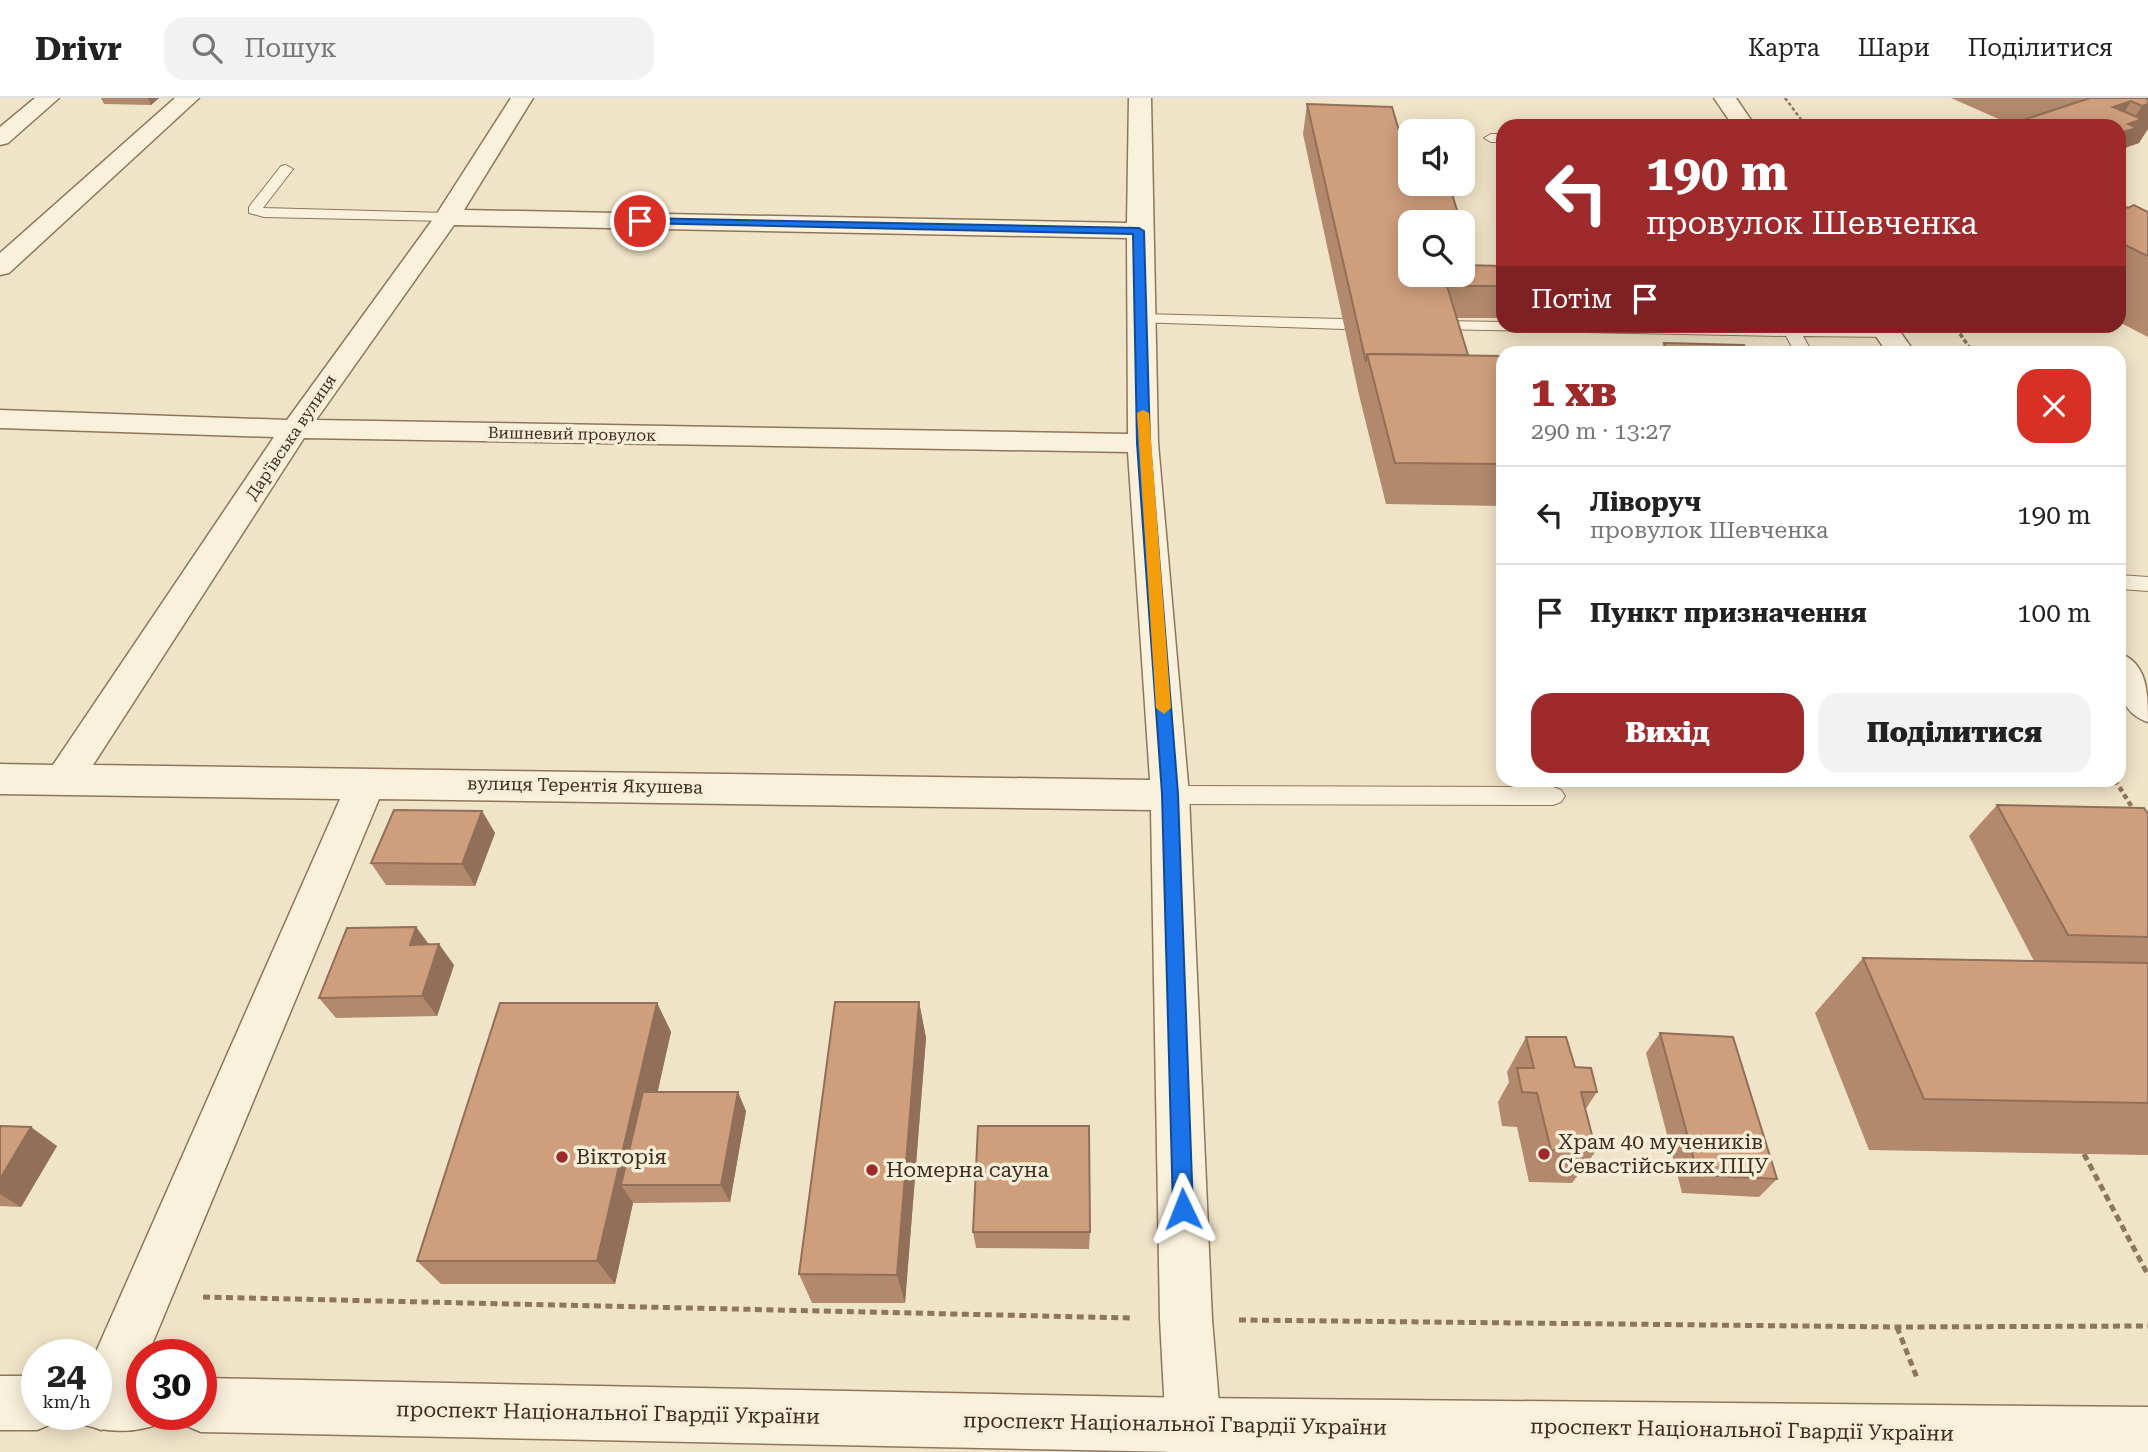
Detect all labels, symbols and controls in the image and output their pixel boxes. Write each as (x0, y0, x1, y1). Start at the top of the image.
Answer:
search box (164, 17, 654, 80)
text: Drivr (35, 29, 122, 68)
icon: search (188, 29, 226, 67)
text: Пошук (244, 33, 337, 63)
text: Карта (1748, 34, 1820, 62)
text: Шари (1858, 34, 1930, 62)
text: Поділитися (1968, 34, 2113, 62)
map controls (1398, 119, 1475, 287)
button: sound (1398, 119, 1475, 196)
text: 190 m (1646, 145, 1788, 202)
icon: left (1531, 147, 1622, 238)
pin (610, 191, 670, 251)
icon: arrive (621, 202, 659, 240)
text: провулок Шевченка (1646, 204, 1978, 242)
button: search (1398, 210, 1475, 287)
icon: arrive (1626, 280, 1664, 318)
text: Потім (1531, 284, 1612, 314)
text: 1 хв (1531, 367, 1617, 416)
button: close (2017, 369, 2091, 443)
street label: Дар'ївська вулиця (242, 371, 340, 503)
text: 290 m · 13:27 (1531, 418, 1671, 445)
street label: Вишневий провулок (488, 423, 656, 445)
text: Ліворуч (1590, 487, 1701, 517)
icon: left (1531, 496, 1569, 534)
text: 190 m (2017, 500, 2091, 530)
text: провулок Шевченка (1590, 517, 1828, 544)
icon: arrive (1531, 594, 1569, 632)
text: Пункт призначення (1590, 598, 1867, 628)
text: 100 m (2017, 598, 2091, 628)
button: Вихід (1531, 693, 1804, 773)
button: Поділитися (1818, 693, 2091, 773)
street label: вулиця Терентія Якушева (467, 772, 703, 798)
place label: Храм 40 мучеників Севастійських ПЦУ (1558, 1130, 1769, 1178)
place label: Вікторія (576, 1145, 667, 1169)
marker: Храм 40 мучеників Севастійських ПЦУ (1536, 1146, 1552, 1162)
marker: Вікторія (554, 1149, 570, 1165)
place label: Номерна сауна (886, 1158, 1049, 1182)
marker: Номерна сауна (864, 1162, 880, 1178)
position arrow (1146, 1172, 1220, 1246)
speed limit sign: 30 (126, 1339, 217, 1430)
text: 24 (47, 1355, 86, 1396)
text: km/h (42, 1391, 91, 1412)
street label: проспект Національної Гвардії України (396, 1397, 820, 1429)
street label: проспект Національної Гвардії України (963, 1408, 1387, 1440)
street label: проспект Національної Гвардії України (1530, 1414, 1954, 1446)

